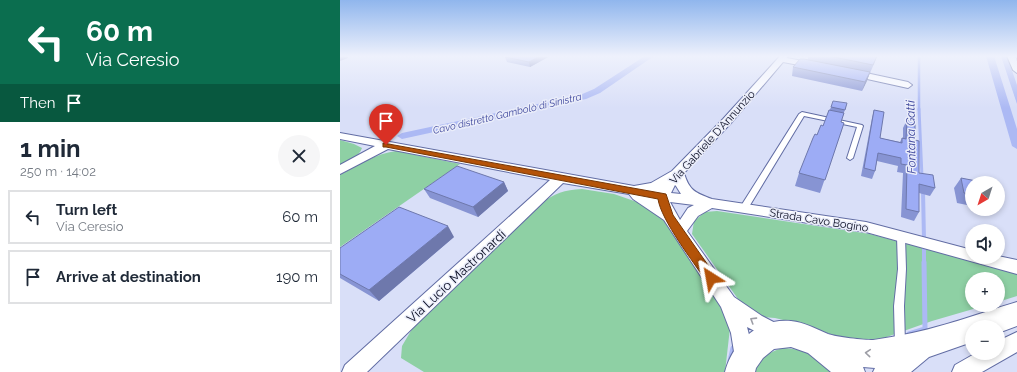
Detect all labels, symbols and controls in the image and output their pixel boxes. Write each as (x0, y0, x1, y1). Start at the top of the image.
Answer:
text: 60 m (86, 15, 153, 48)
icon: left (20, 16, 72, 68)
text: Via Ceresio (86, 49, 179, 70)
street label: Via Gabriele D'Annunzio (667, 88, 758, 187)
water label: Cavo distretto Gambolò di Sinistra (432, 91, 583, 136)
icon: arrive (63, 92, 85, 114)
text: Then (20, 94, 55, 112)
water label: Fontana Gatti (903, 100, 919, 174)
pin (369, 104, 403, 145)
icon: arrive (375, 110, 397, 132)
text: 1 min (20, 134, 81, 163)
button: close (278, 135, 320, 177)
text: 250 m · 14:02 (20, 164, 96, 179)
north arrow (965, 176, 1005, 216)
map controls (965, 176, 1005, 360)
text: Turn left (56, 201, 117, 219)
icon: left (22, 206, 44, 228)
street label: Strada Cavo Bogino (768, 206, 870, 235)
text: 60 m (282, 208, 318, 226)
text: Via Ceresio (56, 219, 123, 234)
button: sound (965, 224, 1005, 264)
street label: Via Lucio Mastronardi (404, 227, 509, 326)
position arrow (690, 257, 732, 299)
icon: arrive (22, 266, 44, 288)
text: Arrive at destination (56, 268, 201, 286)
text: 190 m (276, 268, 318, 286)
button: + (965, 272, 1005, 312)
one-way arrow (750, 318, 757, 325)
button: − (965, 320, 1005, 360)
one-way arrow (865, 349, 871, 358)

